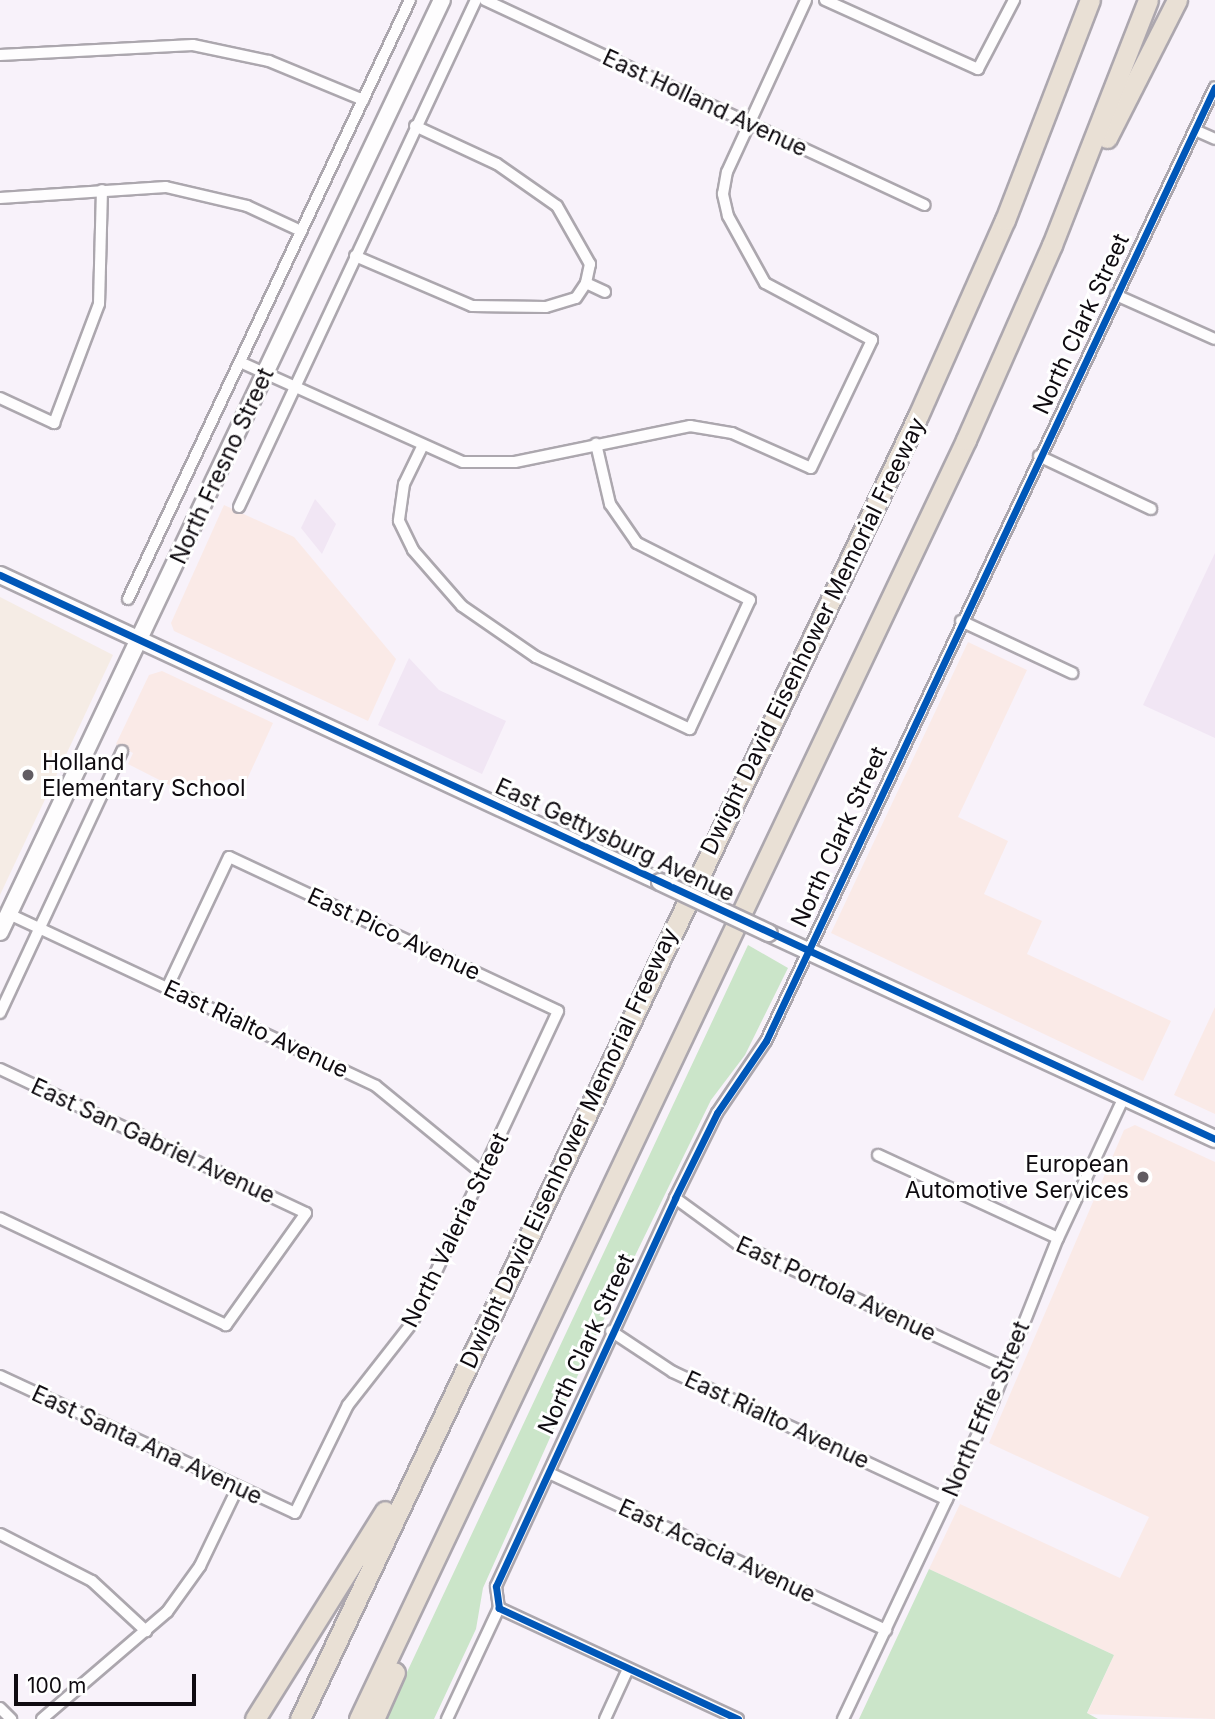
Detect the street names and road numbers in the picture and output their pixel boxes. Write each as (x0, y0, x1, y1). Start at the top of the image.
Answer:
street label: East Holland Avenue (598, 43, 812, 163)
street label: North Clark Street (1027, 229, 1135, 419)
street label: North Fresno Street (164, 364, 280, 568)
street label: Dwight David Eisenhower Memorial Freeway (695, 413, 931, 859)
street label: North Clark Street (785, 742, 893, 932)
street label: East Gettysburg Avenue (491, 772, 739, 908)
street label: East Pico Avenue (303, 882, 485, 986)
street label: Dwight David Eisenhower Memorial Freeway (454, 923, 684, 1373)
street label: East Rialto Avenue (159, 974, 353, 1084)
street label: East San Gabriel Avenue (27, 1072, 279, 1210)
street label: North Valeria Street (396, 1128, 514, 1332)
street label: East Portola Avenue (732, 1231, 940, 1347)
street label: North Clark Street (532, 1249, 640, 1439)
street label: North Effie Street (937, 1317, 1035, 1501)
street label: East Rialto Avenue (680, 1365, 874, 1475)
street label: East Santa Ana Avenue (28, 1379, 266, 1511)
street label: East Acacia Avenue (614, 1493, 820, 1609)

